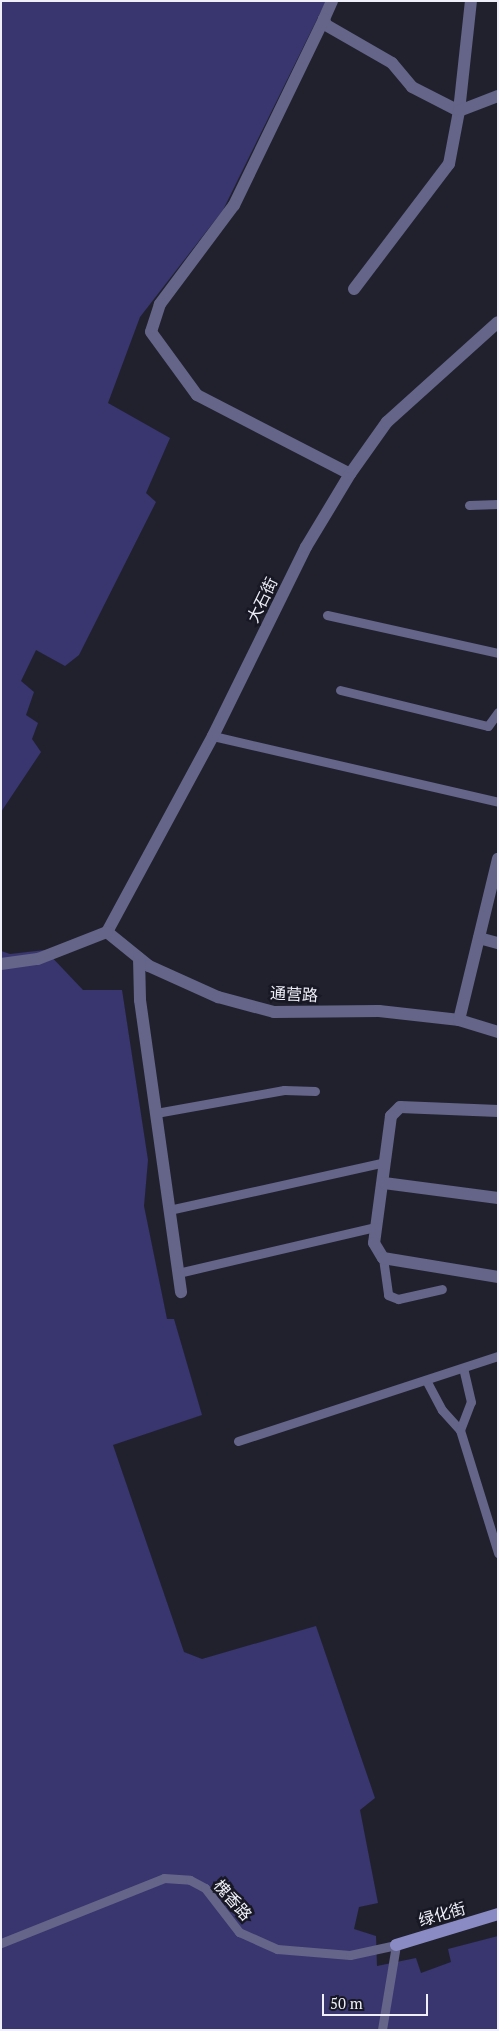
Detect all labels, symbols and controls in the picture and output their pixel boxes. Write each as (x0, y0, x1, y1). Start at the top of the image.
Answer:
street label: 大石街 (243, 574, 281, 626)
street label: 通营路 (270, 983, 318, 1005)
street label: 槐香路 (210, 1876, 256, 1924)
street label: 绿化街 (416, 1898, 468, 1930)
scale bar (324, 1984, 430, 2016)
text: 50 m (330, 1993, 363, 2013)

